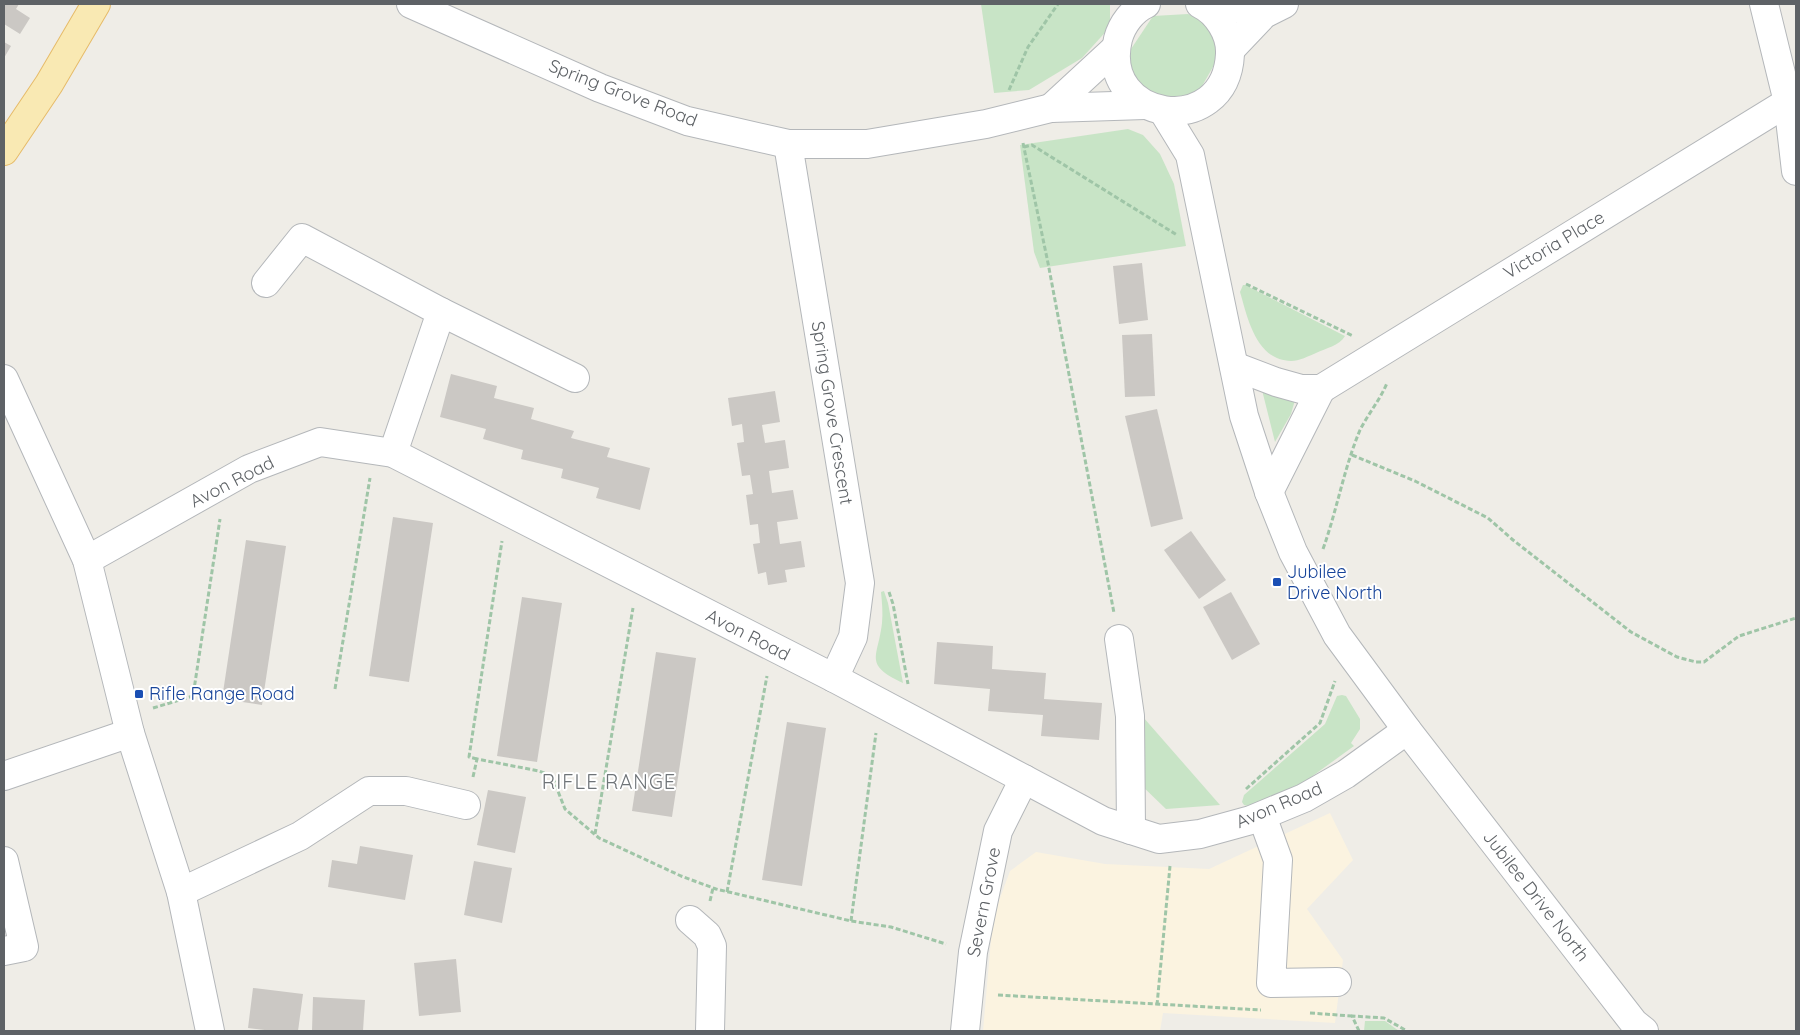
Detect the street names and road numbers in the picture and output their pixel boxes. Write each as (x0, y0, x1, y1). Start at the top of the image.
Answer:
street label: Spring Grove Road (546, 54, 701, 131)
street label: Victoria Place (1499, 205, 1608, 284)
street label: Spring Grove Crescent (807, 319, 858, 506)
street label: Avon Road (186, 451, 278, 513)
street label: Avon Road (702, 604, 794, 666)
street label: Avon Road (1232, 776, 1325, 833)
street label: Jubilee Drive North (1478, 826, 1595, 966)
street label: Severn Grove (962, 845, 1005, 959)

